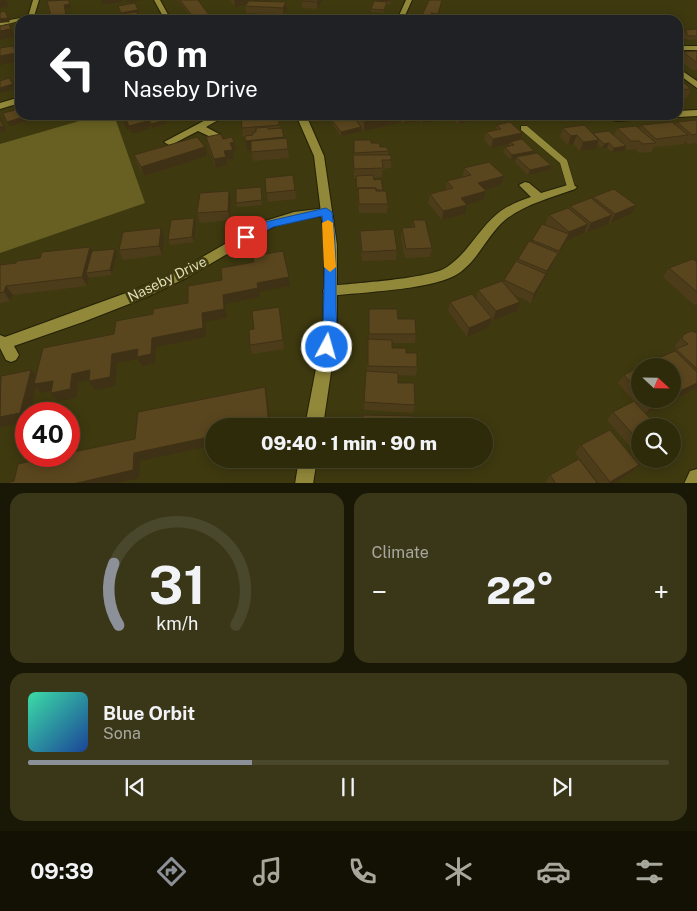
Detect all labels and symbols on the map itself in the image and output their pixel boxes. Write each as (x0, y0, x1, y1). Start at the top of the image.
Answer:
pin (225, 216, 267, 258)
street label: Naseby Drive (125, 253, 209, 305)
position arrow (300, 320, 352, 372)
north arrow (631, 358, 681, 408)
speed limit sign: 40 (15, 402, 80, 467)

